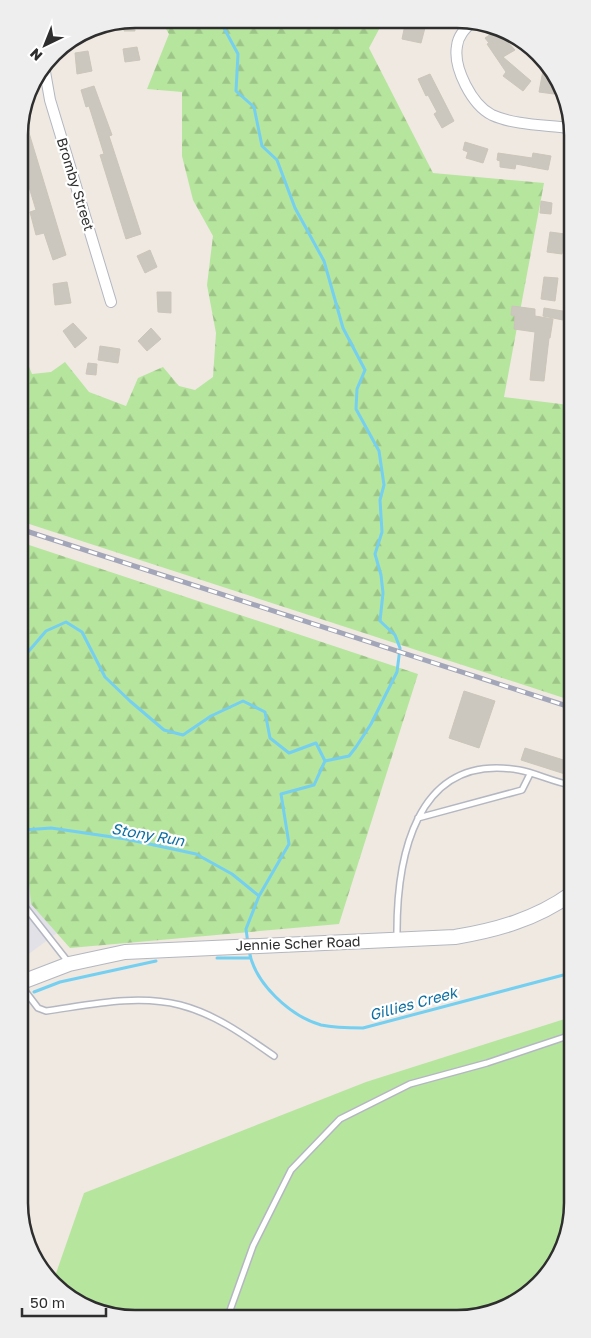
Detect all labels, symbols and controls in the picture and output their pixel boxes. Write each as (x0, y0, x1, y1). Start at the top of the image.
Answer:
north arrow (20, 20, 70, 70)
text: N (26, 45, 45, 65)
street label: Bromby Street (54, 135, 98, 233)
water label: Stony Run (110, 819, 187, 850)
street label: Jennie Scher Road (235, 932, 361, 954)
water label: Gillies Creek (367, 982, 460, 1023)
scale bar (22, 1286, 106, 1318)
text: 50 m (30, 1293, 65, 1311)

